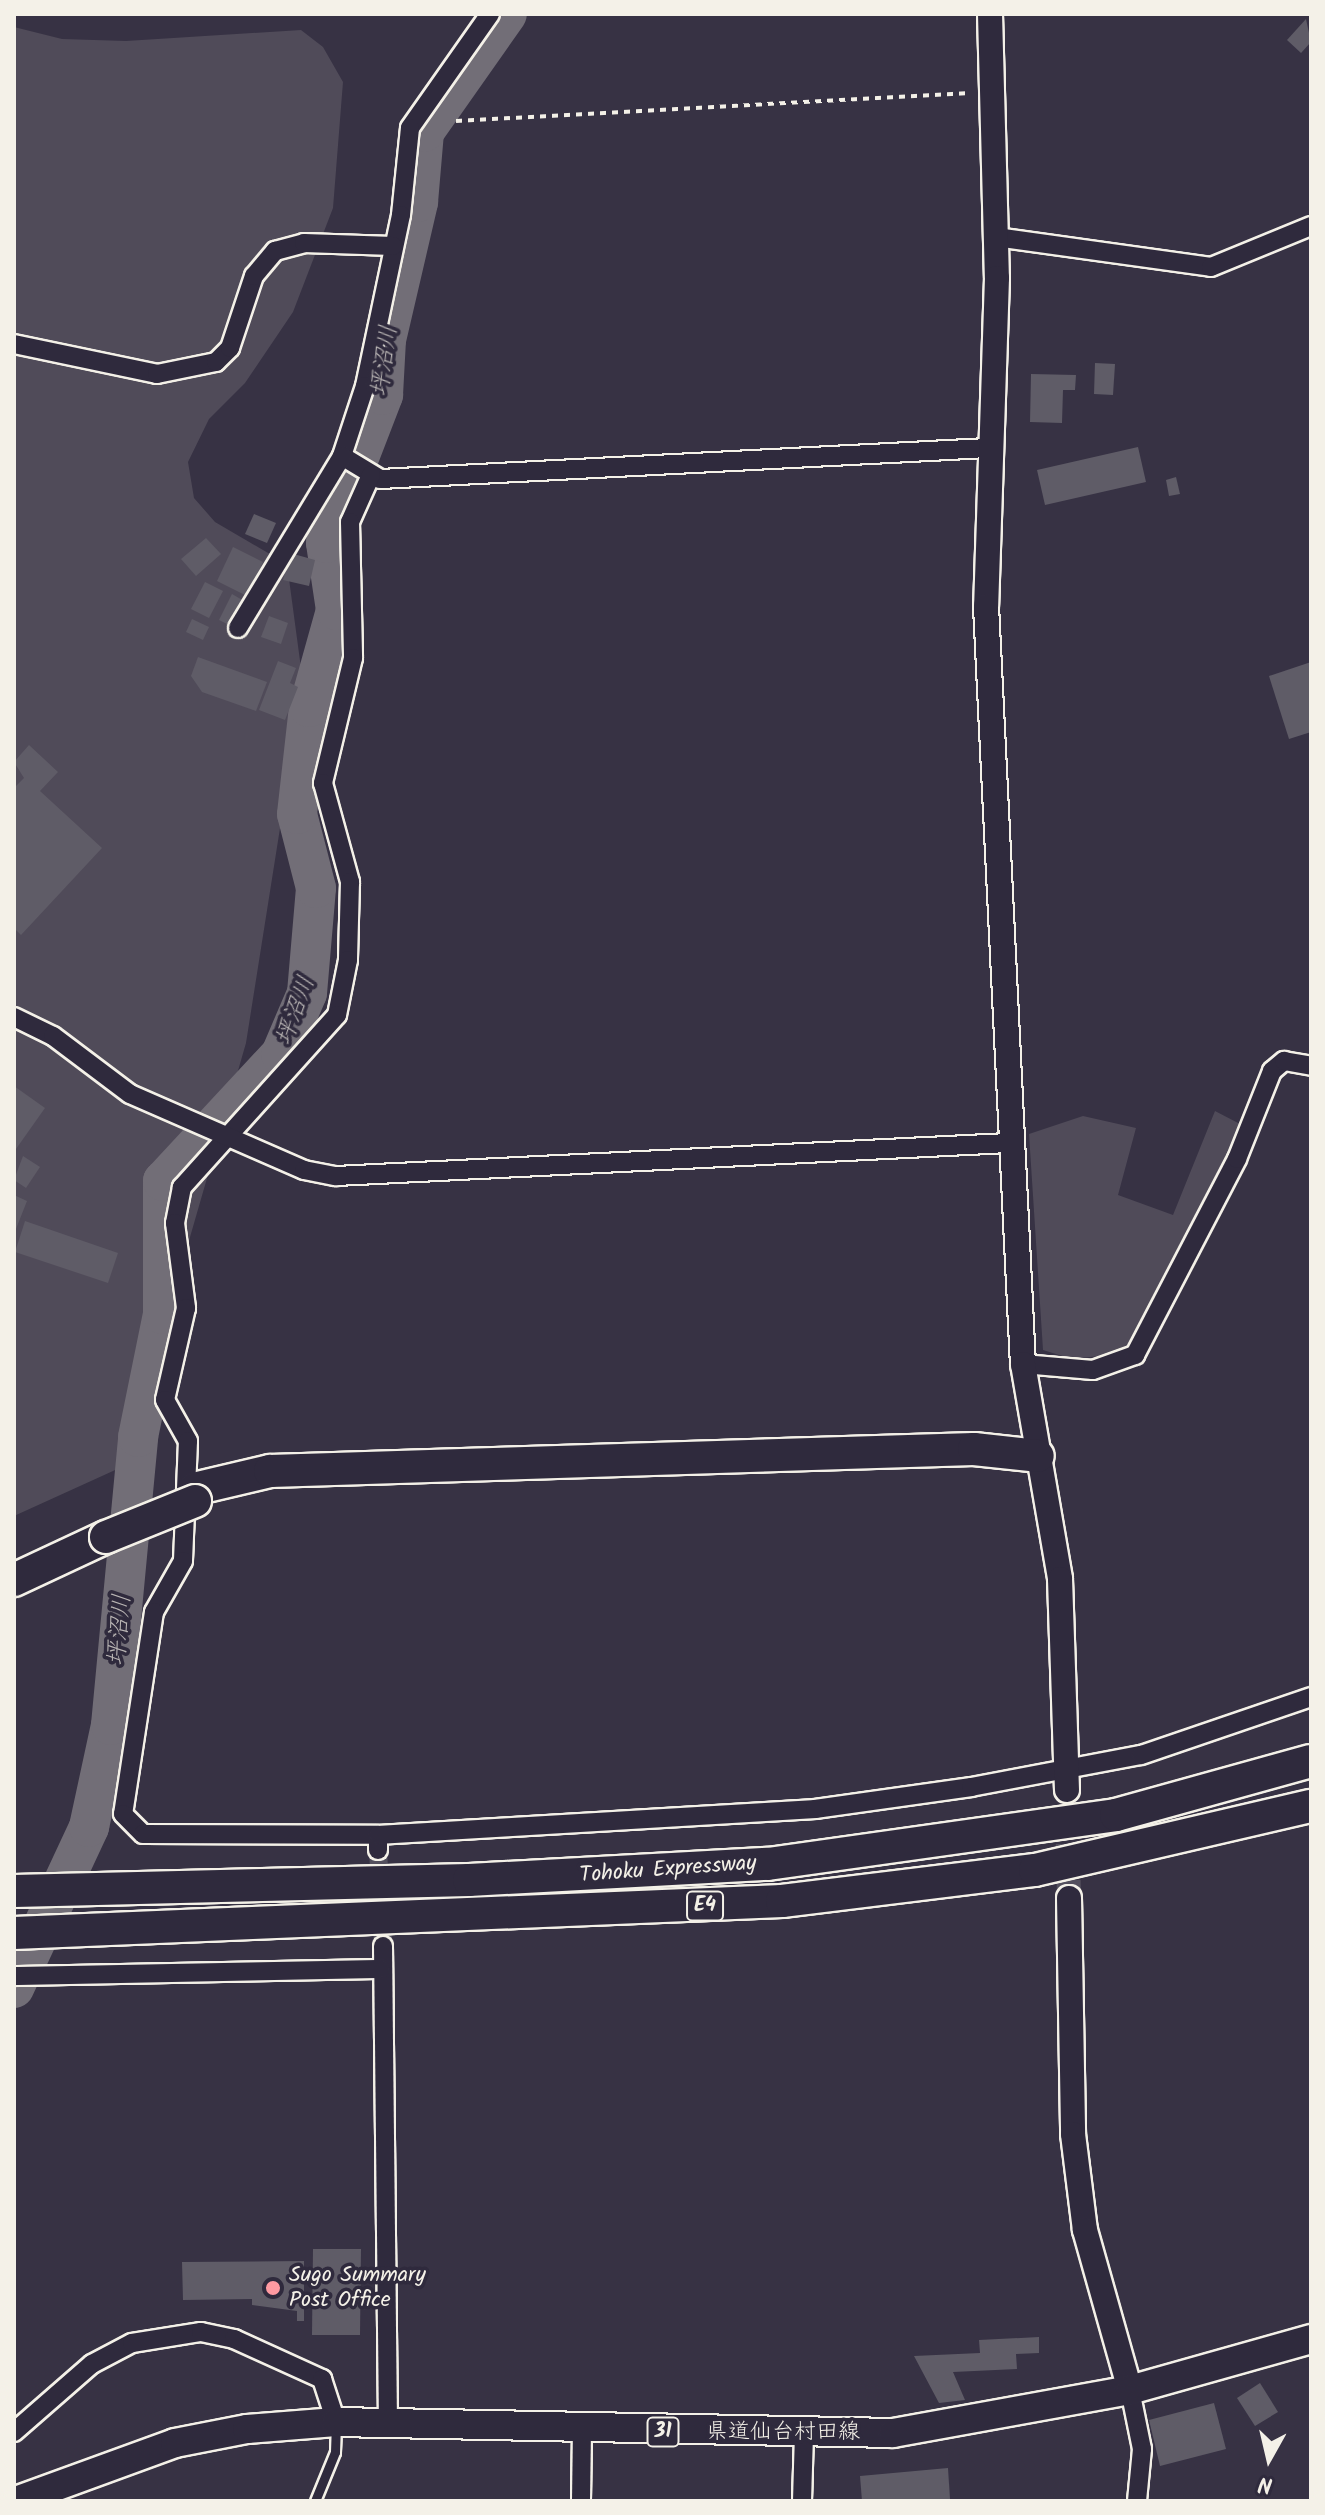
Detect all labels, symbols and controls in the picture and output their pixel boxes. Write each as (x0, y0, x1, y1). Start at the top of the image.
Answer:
water label: 坪沼川 (366, 323, 404, 399)
water label: 坪沼川 (270, 972, 322, 1050)
water label: 坪沼川 (103, 1593, 137, 1667)
street label: Tohoku Expressway (579, 1851, 757, 1889)
road number: E4 (685, 1890, 725, 1922)
place label: Sugo Summary Post Office (289, 2262, 426, 2314)
marker: Sugo Summary Post Office (264, 2279, 282, 2297)
road number: 31 (645, 2416, 681, 2448)
north arrow (1229, 2419, 1309, 2499)
street label: 県道仙台村田線 (706, 2420, 860, 2446)
text: N (1256, 2465, 1275, 2502)

